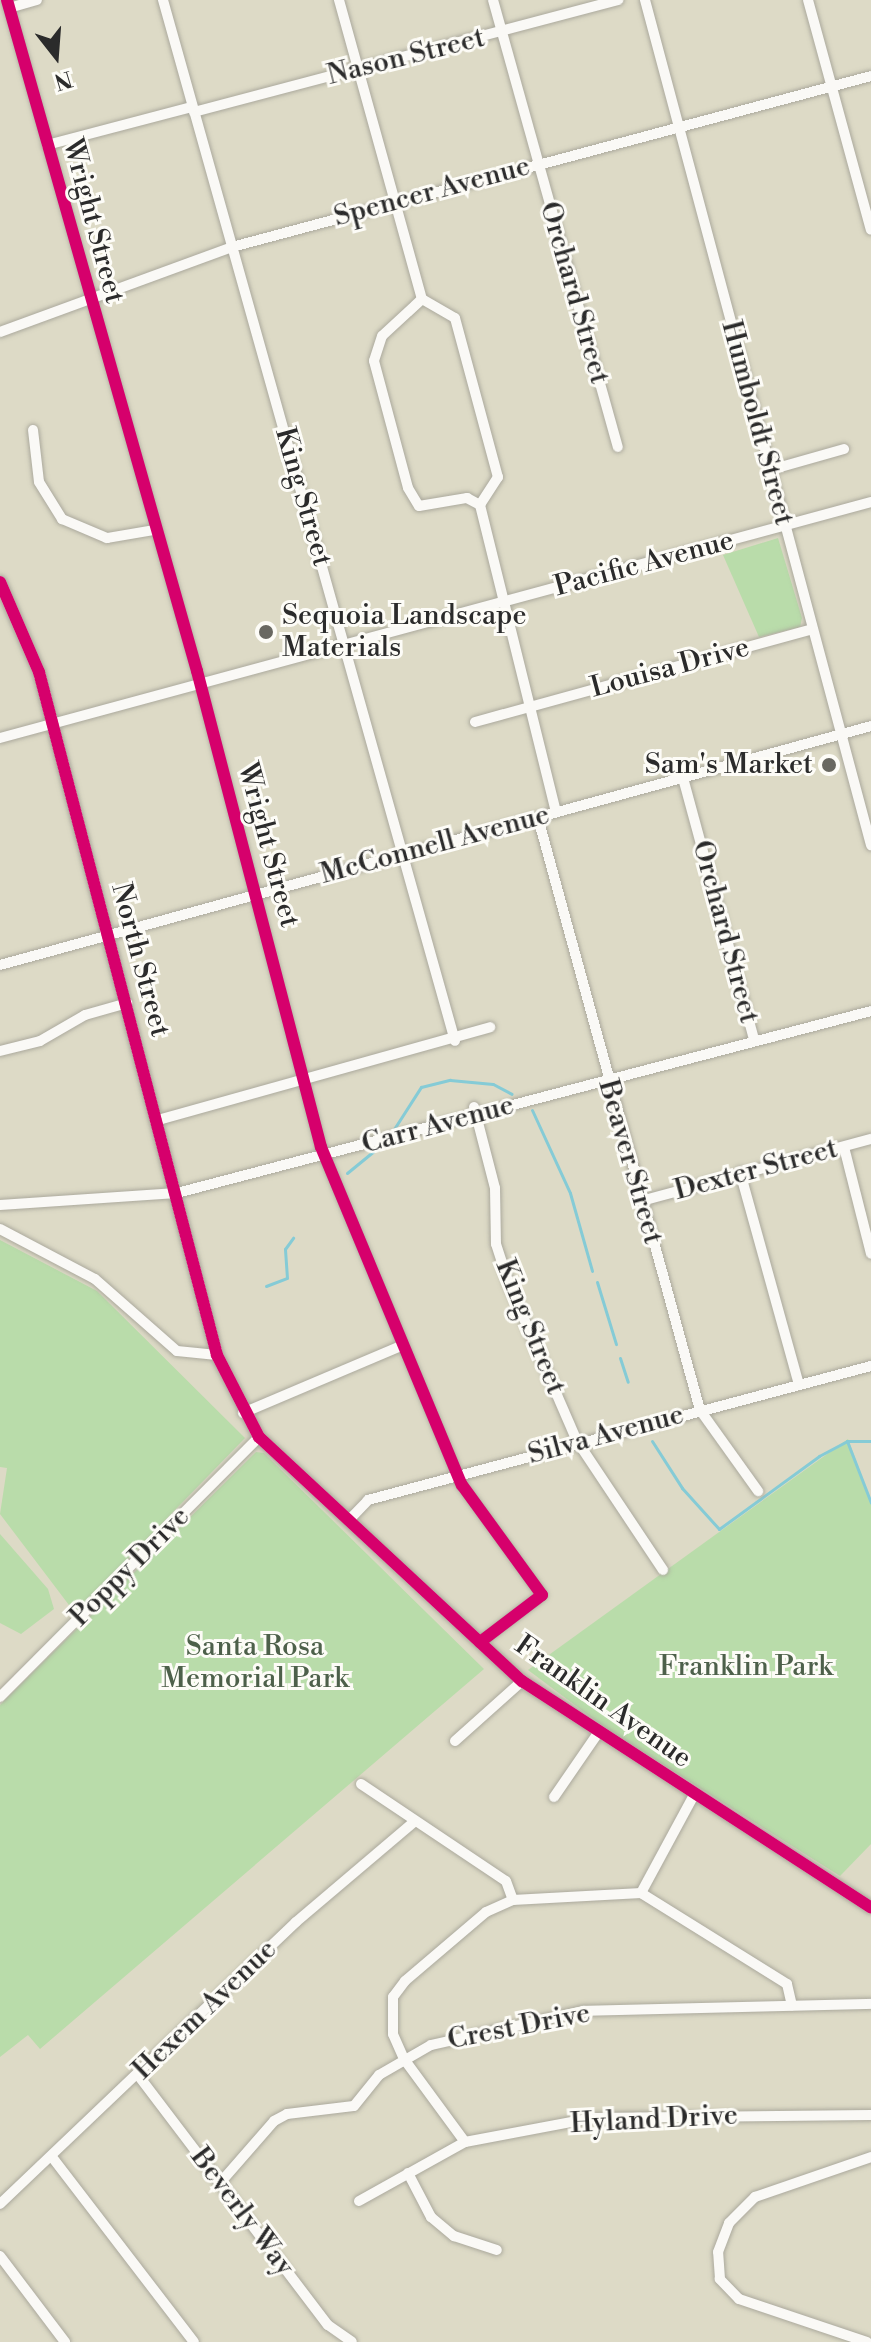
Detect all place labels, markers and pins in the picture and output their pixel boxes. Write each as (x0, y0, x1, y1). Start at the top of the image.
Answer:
place label: Sequoia Landscape Materials (282, 599, 527, 665)
marker: Sequoia Landscape Materials (257, 623, 275, 641)
place label: Sam's Market (645, 748, 813, 782)
marker: Sam's Market (820, 756, 838, 774)

